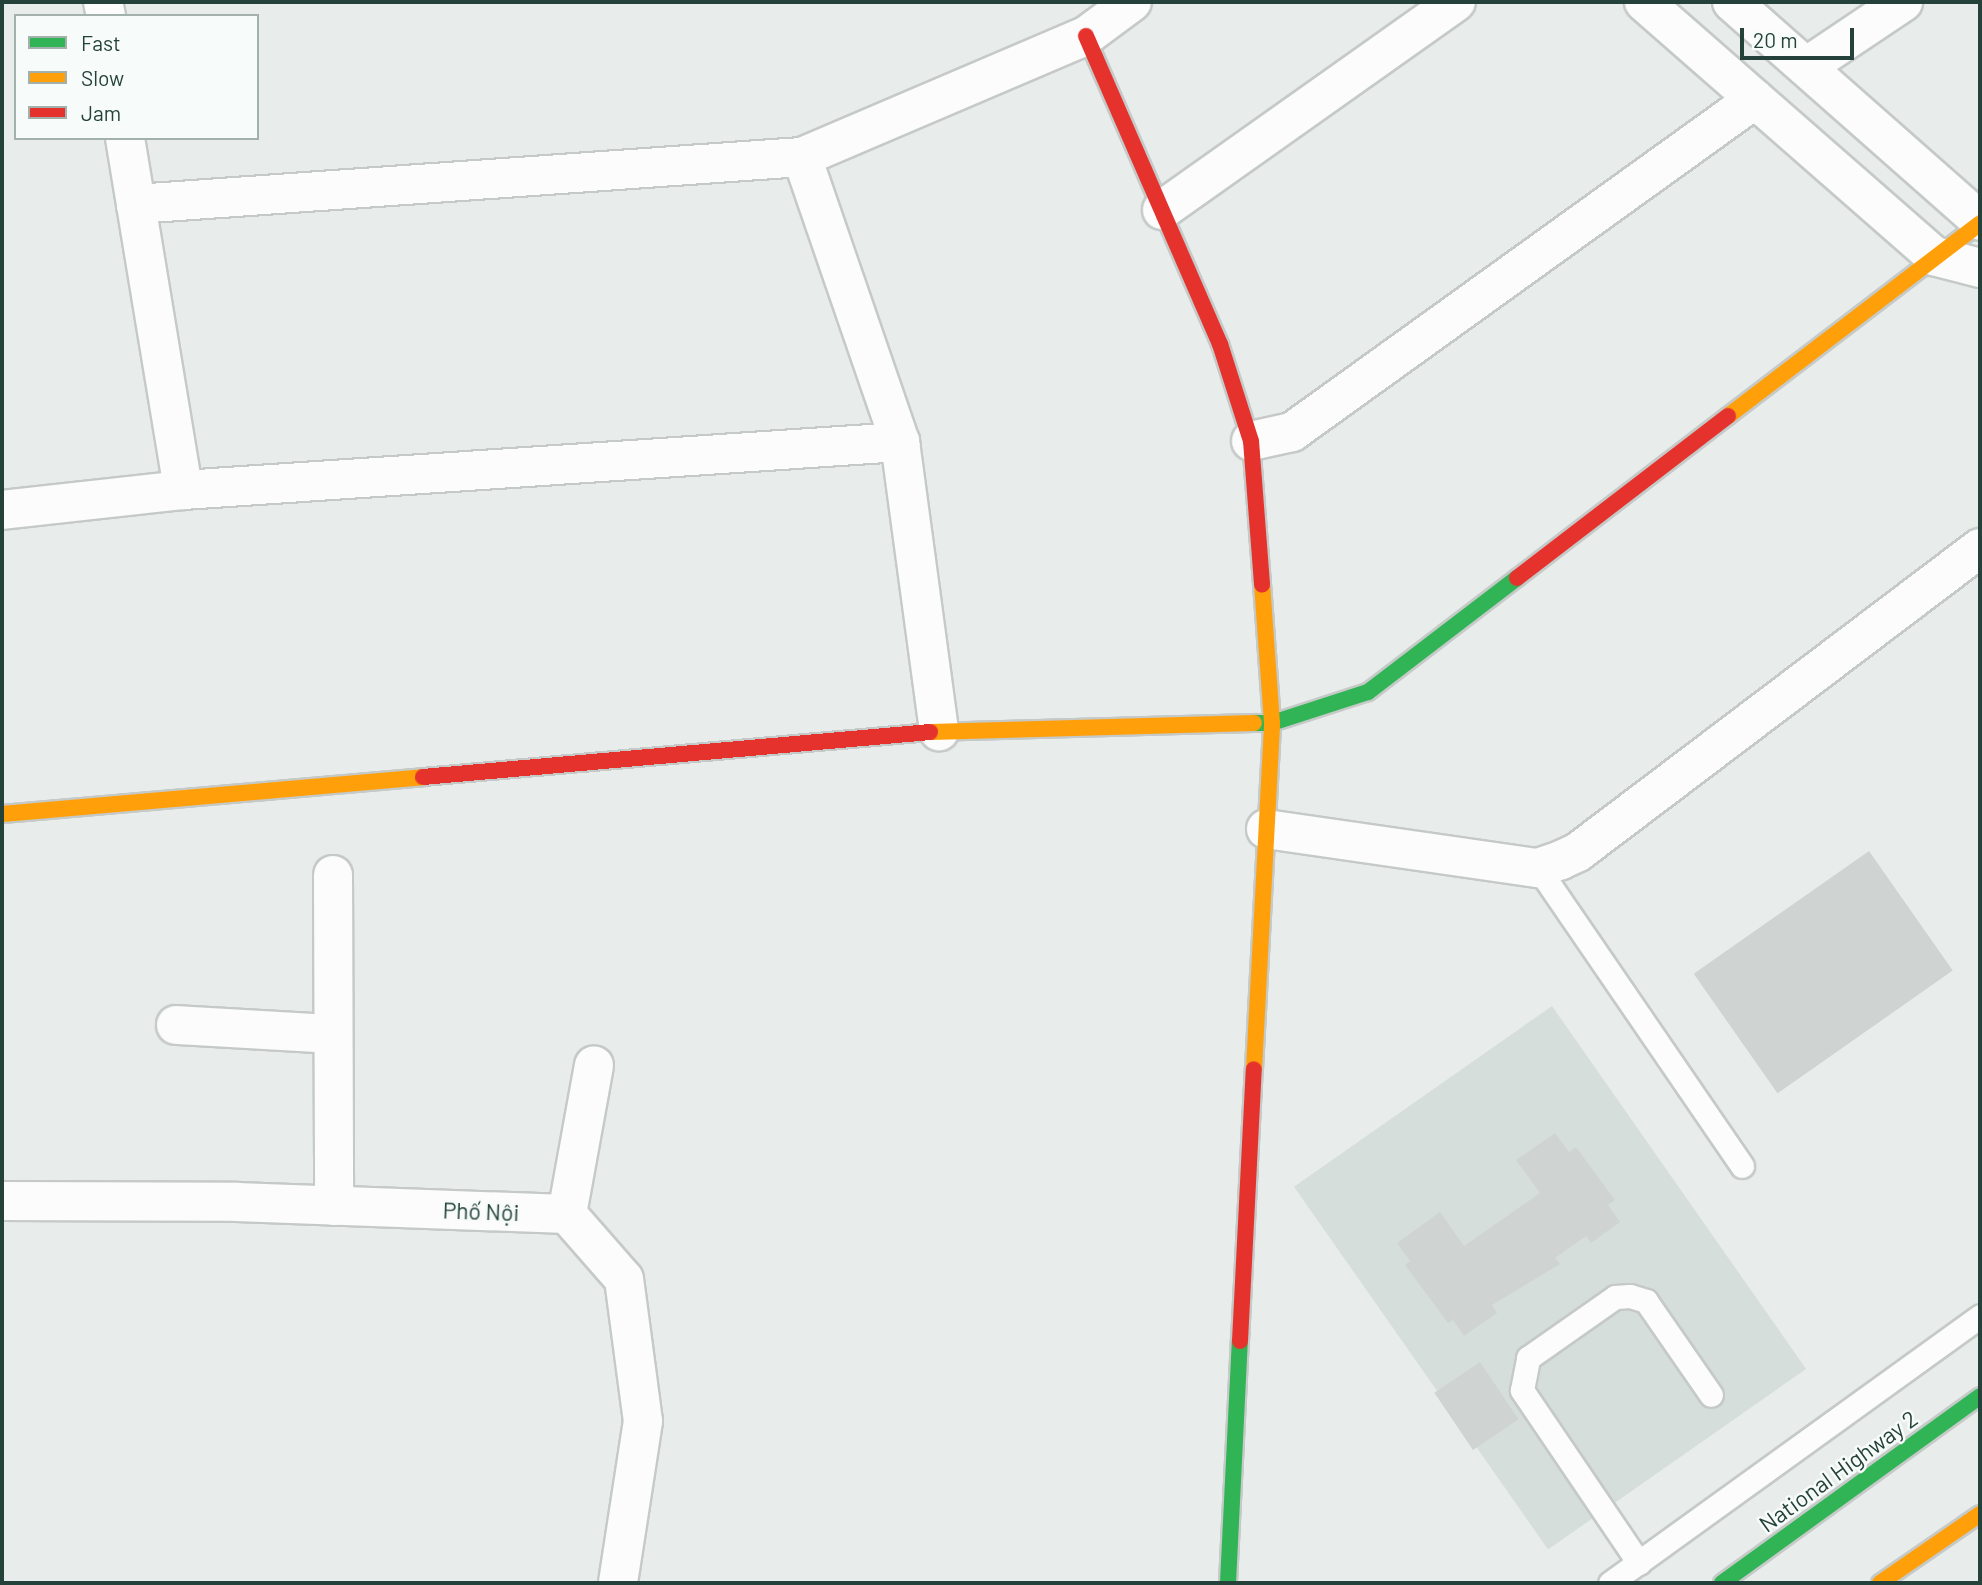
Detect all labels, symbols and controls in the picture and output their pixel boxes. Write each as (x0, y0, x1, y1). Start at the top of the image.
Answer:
legend (14, 14, 259, 140)
scale bar (1744, 14, 1858, 58)
text: 20 m (1753, 27, 1798, 52)
text: Fast (81, 30, 121, 55)
text: Slow (81, 65, 124, 90)
text: Jam (81, 100, 121, 125)
street label: Phố Nội (442, 1196, 520, 1226)
street label: National Highway 2 (1753, 1404, 1923, 1538)

